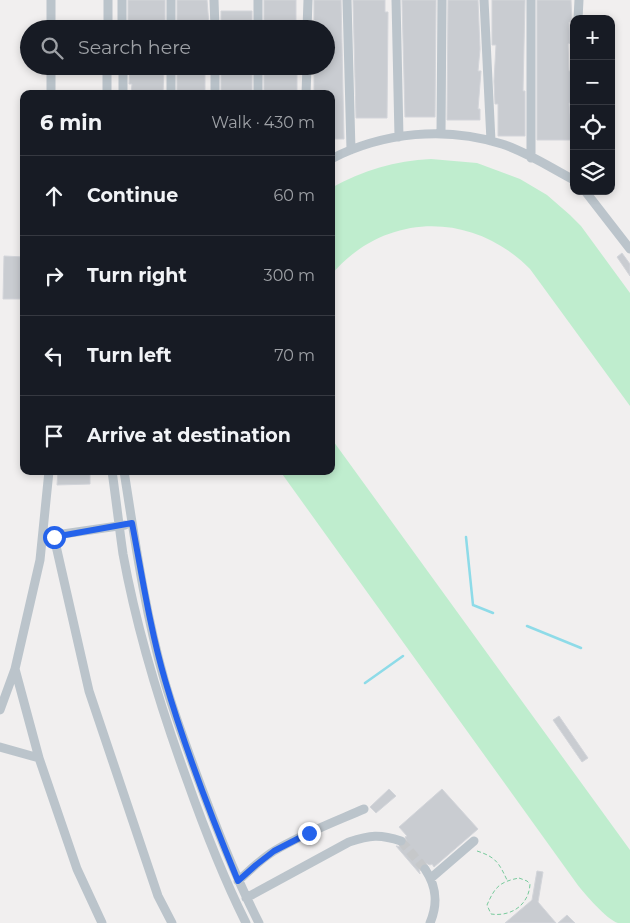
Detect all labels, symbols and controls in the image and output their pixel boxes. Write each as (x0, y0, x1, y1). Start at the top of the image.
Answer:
map controls (570, 15, 615, 195)
button: + (570, 15, 615, 60)
search box (20, 20, 335, 75)
icon: search (38, 34, 66, 62)
text: Search here (78, 36, 191, 59)
button: − (570, 60, 615, 105)
button: locate (570, 105, 615, 150)
text: 6 min (40, 110, 102, 135)
text: Walk · 430 m (211, 113, 315, 132)
button: layers (570, 150, 615, 195)
icon: ahead (40, 182, 68, 210)
text: Continue (87, 184, 178, 207)
text: 60 m (273, 186, 315, 205)
icon: right (40, 262, 68, 290)
text: Turn right (87, 264, 187, 287)
text: 300 m (264, 266, 315, 285)
icon: left (40, 342, 68, 370)
text: Turn left (87, 344, 172, 367)
text: 70 m (274, 346, 315, 365)
icon: arrive (40, 422, 68, 450)
text: Arrive at destination (87, 424, 291, 447)
route start (43, 526, 66, 549)
route end (298, 822, 321, 845)

